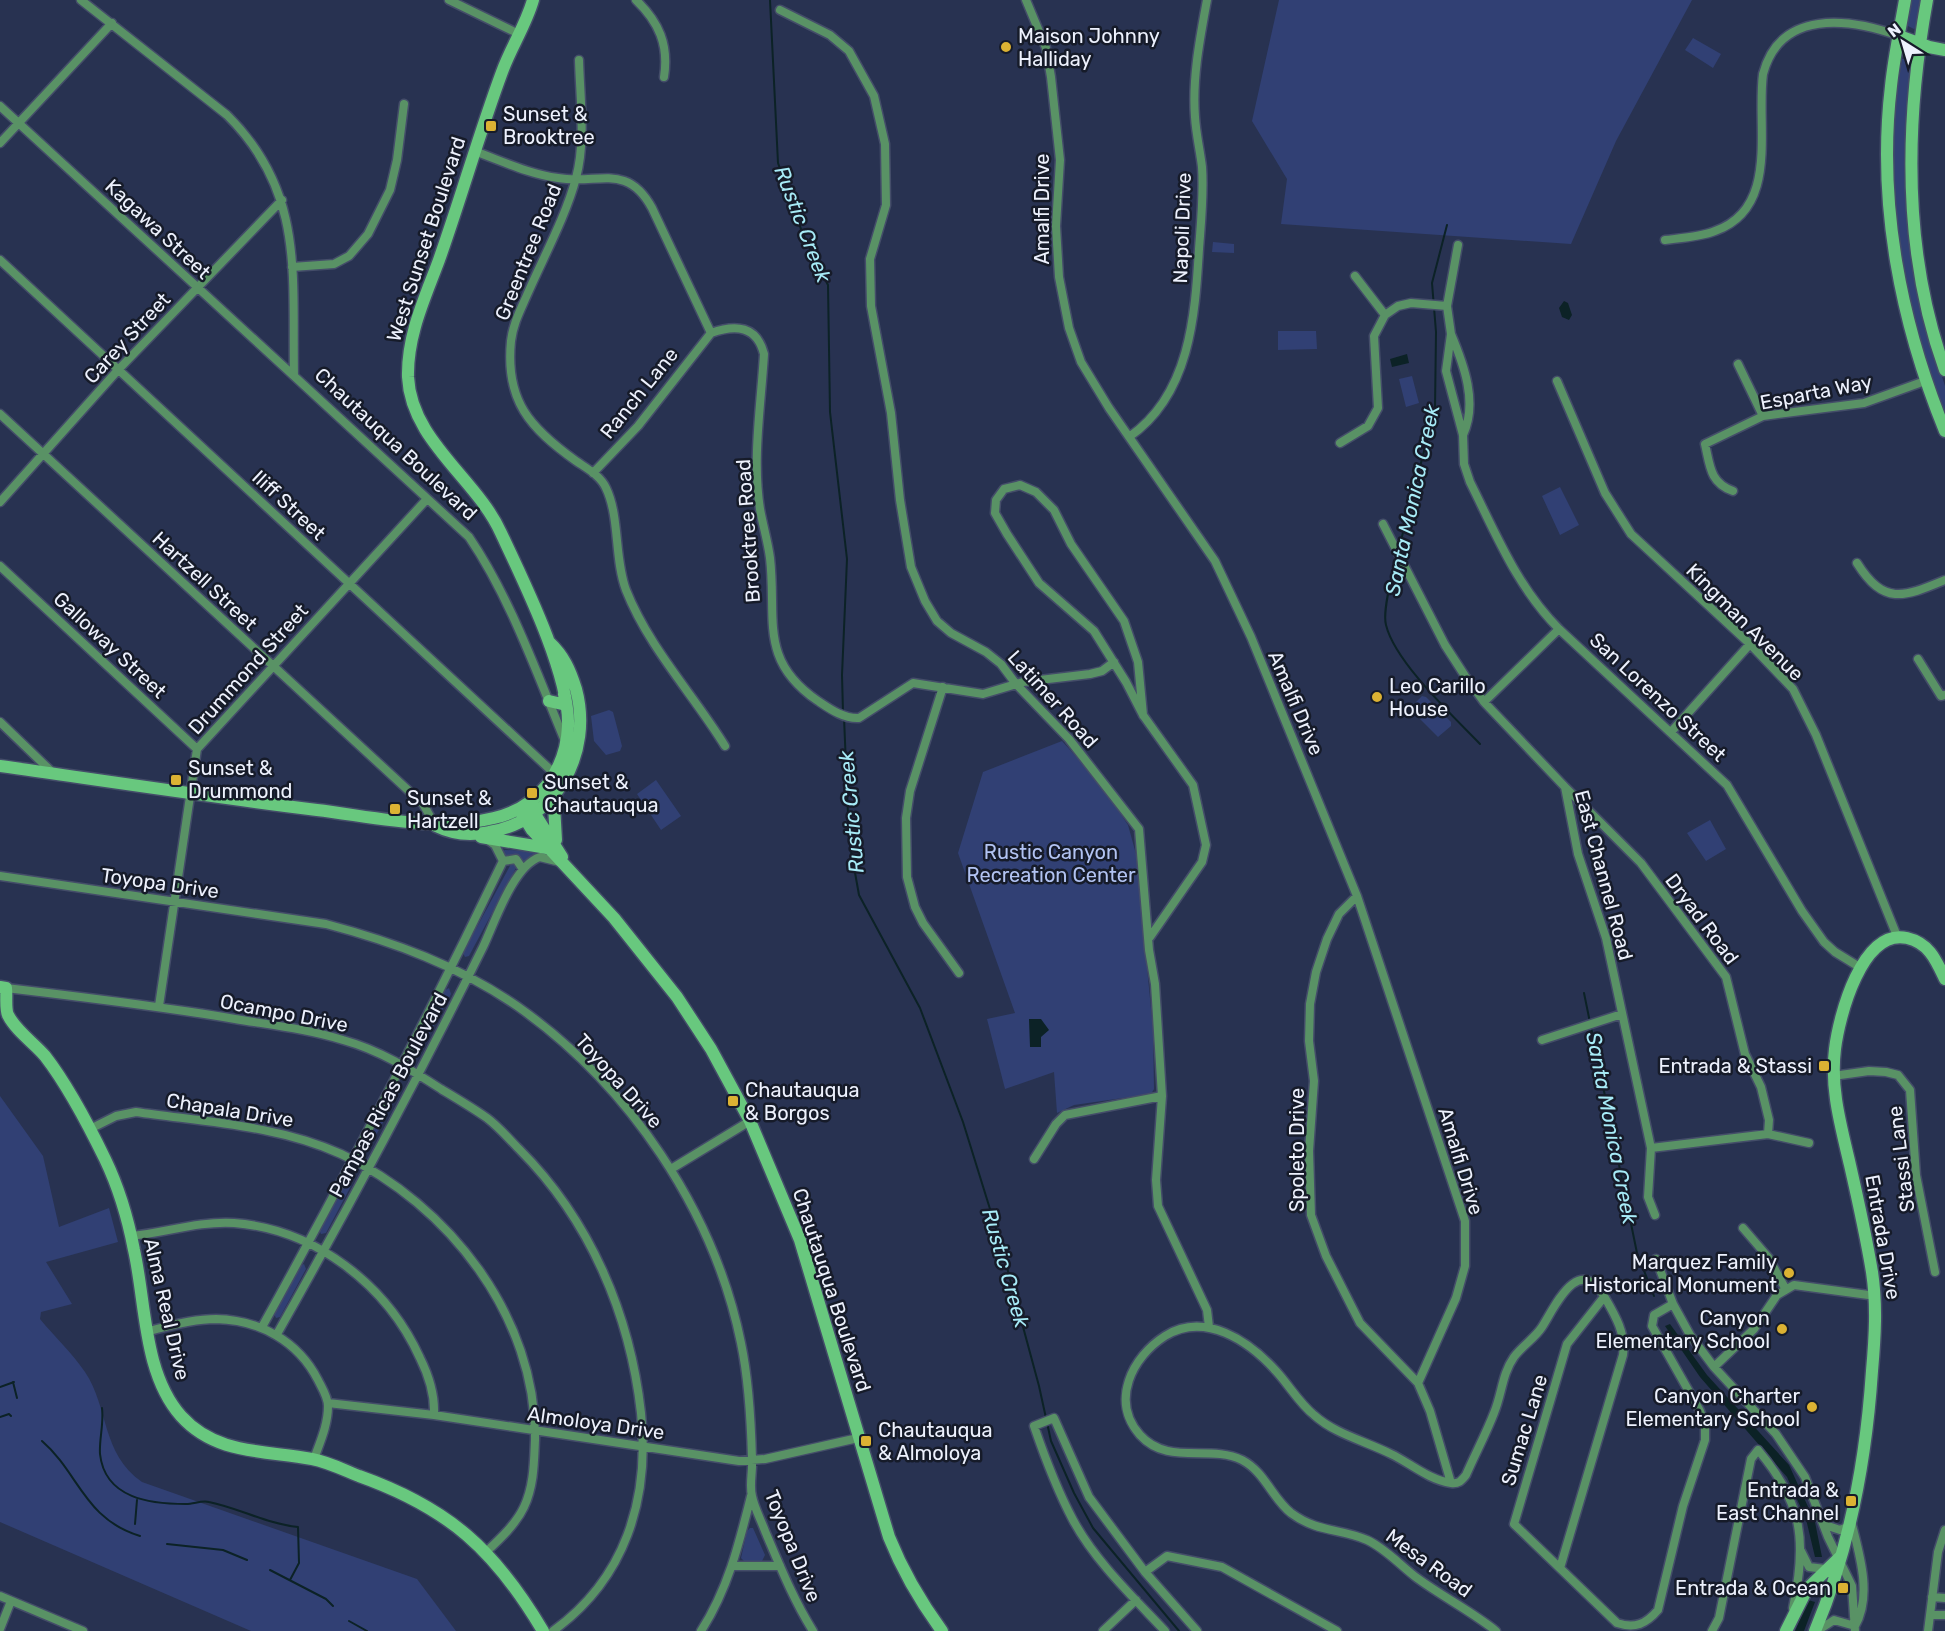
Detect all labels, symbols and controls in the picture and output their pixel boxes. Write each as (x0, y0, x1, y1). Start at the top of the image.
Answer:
north arrow (1873, 12, 1933, 72)
text: N (1884, 19, 1905, 41)
place label: Maison Johnny Halliday (1018, 24, 1160, 71)
marker: Maison Johnny Halliday (999, 40, 1013, 54)
place label: Sunset & Brooktree (503, 102, 595, 149)
marker: Sunset & Brooktree (484, 119, 498, 133)
street label: West Sunset Boulevard (382, 134, 470, 344)
street label: Amalfi Drive (1030, 153, 1054, 265)
water label: Rustic Creek (769, 162, 837, 287)
street label: Napoli Drive (1168, 172, 1196, 284)
street label: Kagawa Street (100, 174, 216, 284)
street label: Greentree Road (490, 180, 566, 324)
street label: Carey Street (79, 287, 175, 389)
street label: Ranch Lane (595, 343, 683, 443)
street label: Chautauqua Boulevard (310, 363, 482, 525)
street label: Esparta Way (1758, 369, 1874, 415)
water label: Santa Monica Creek (1379, 401, 1445, 598)
street label: Brooktree Road (731, 458, 765, 604)
street label: Iliff Street (247, 465, 331, 545)
street label: Hartzell Street (148, 526, 262, 636)
street label: Kingman Avenue (1681, 558, 1809, 686)
street label: Galloway Street (49, 587, 171, 703)
street label: Drummond Street (183, 599, 313, 739)
street label: San Lorenzo Street (1585, 628, 1731, 767)
street label: Latimer Road (1003, 645, 1103, 753)
street label: Amalfi Drive (1263, 647, 1329, 759)
place label: Leo Carillo House (1389, 674, 1486, 721)
marker: Leo Carillo House (1370, 690, 1384, 704)
water label: Rustic Creek (833, 748, 869, 874)
place label: Sunset & Drummond (188, 756, 292, 803)
place label: Sunset & Chautauqua (544, 770, 658, 817)
marker: Sunset & Drummond (169, 773, 183, 787)
place label: Sunset & Hartzell (407, 786, 492, 833)
marker: Sunset & Chautauqua (525, 786, 539, 800)
street label: East Channel Road (1570, 787, 1638, 963)
marker: Sunset & Hartzell (388, 802, 402, 816)
park label: Rustic Canyon Recreation Center (966, 840, 1136, 887)
street label: Toyopa Drive (99, 863, 221, 903)
street label: Dryad Road (1660, 869, 1744, 969)
street label: Ocampo Drive (218, 989, 350, 1037)
street label: Pampas Ricas Boulevard (324, 989, 452, 1201)
street label: Toyopa Drive (570, 1029, 668, 1133)
water label: Santa Monica Creek (1581, 1030, 1643, 1227)
place label: Entrada & Stassi (1658, 1054, 1812, 1078)
marker: Entrada & Stassi (1817, 1059, 1831, 1073)
place label: Chautauqua & Borgos (745, 1078, 859, 1125)
street label: Chapala Drive (165, 1088, 295, 1132)
street label: Spoleto Drive (1285, 1088, 1309, 1212)
marker: Chautauqua & Borgos (726, 1094, 740, 1108)
street label: Amalfi Drive (1433, 1104, 1489, 1218)
street label: Stassi Lane (1883, 1104, 1919, 1214)
street label: Entrada Drive (1860, 1173, 1906, 1301)
street label: Chautauqua Boulevard (788, 1185, 876, 1395)
water label: Rustic Creek (977, 1205, 1035, 1332)
street label: Alma Real Drive (139, 1236, 195, 1382)
place label: Marquez Family Historical Monument (1584, 1250, 1777, 1297)
marker: Marquez Family Historical Monument (1782, 1266, 1796, 1280)
place label: Canyon Elementary School (1596, 1306, 1770, 1353)
marker: Canyon Elementary School (1775, 1322, 1789, 1336)
street label: Sumac Lane (1496, 1372, 1552, 1488)
place label: Canyon Charter Elementary School (1626, 1384, 1800, 1431)
marker: Canyon Charter Elementary School (1805, 1400, 1819, 1414)
street label: Almoloya Drive (526, 1402, 666, 1444)
place label: Chautauqua & Almoloya (878, 1418, 992, 1465)
marker: Chautauqua & Almoloya (859, 1434, 873, 1448)
place label: Entrada & East Channel (1716, 1478, 1839, 1525)
street label: Toyopa Drive (760, 1486, 826, 1606)
marker: Entrada & East Channel (1844, 1494, 1858, 1508)
street label: Mesa Road (1381, 1524, 1477, 1602)
place label: Entrada & Ocean (1675, 1576, 1831, 1600)
marker: Entrada & Ocean (1836, 1581, 1850, 1595)

